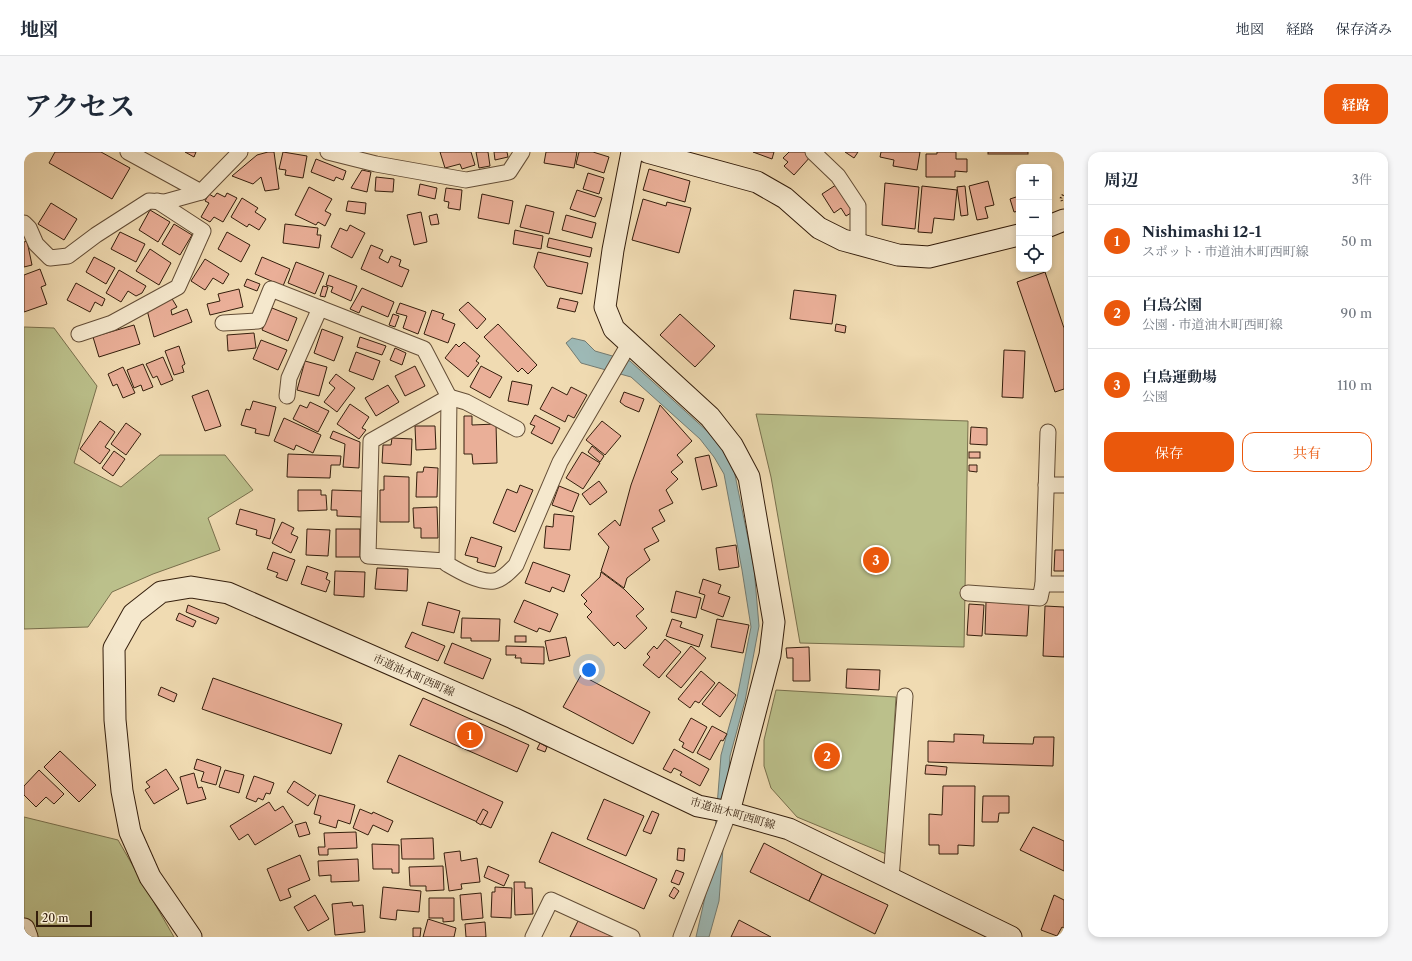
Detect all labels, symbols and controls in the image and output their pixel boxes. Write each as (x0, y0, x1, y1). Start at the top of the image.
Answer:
text: 地図 (20, 18, 58, 41)
text: 地図 (1236, 20, 1264, 38)
text: 経路 (1286, 20, 1314, 38)
text: 保存済み (1336, 20, 1392, 38)
button: 経路 (1324, 84, 1388, 124)
text: アクセス (24, 89, 135, 123)
map controls (1016, 164, 1052, 272)
button: + (1016, 164, 1052, 200)
text: 周辺 (1104, 170, 1138, 190)
text: 3件 (1352, 171, 1372, 187)
button: − (1016, 200, 1052, 236)
text: Nishimashi 12-1 (1142, 222, 1262, 241)
text: 1 (1114, 233, 1120, 249)
text: 50 m (1341, 233, 1372, 249)
button: locate (1016, 236, 1052, 272)
text: スポット · 市道油木町西町線 (1142, 243, 1309, 259)
text: 白鳥公園 (1142, 295, 1202, 314)
text: 2 (1113, 305, 1121, 321)
text: 90 m (1341, 305, 1372, 321)
text: 公園 · 市道油木町西町線 (1142, 316, 1283, 332)
text: 白鳥運動場 (1142, 367, 1217, 386)
text: 3 (1113, 377, 1121, 393)
text: 110 m (1337, 377, 1372, 393)
text: 公園 (1142, 388, 1168, 404)
button: 保存 (1104, 432, 1234, 472)
button: 共有 (1242, 432, 1372, 472)
pin: 3 (863, 545, 889, 575)
street label: 市道油木町西町線 (371, 651, 457, 699)
your location (579, 660, 599, 680)
pin: 1 (457, 720, 483, 750)
pin: 2 (814, 741, 840, 771)
street label: 市道油木町西町線 (689, 794, 777, 832)
scale bar (36, 909, 92, 928)
text: 20 m (42, 911, 68, 925)

